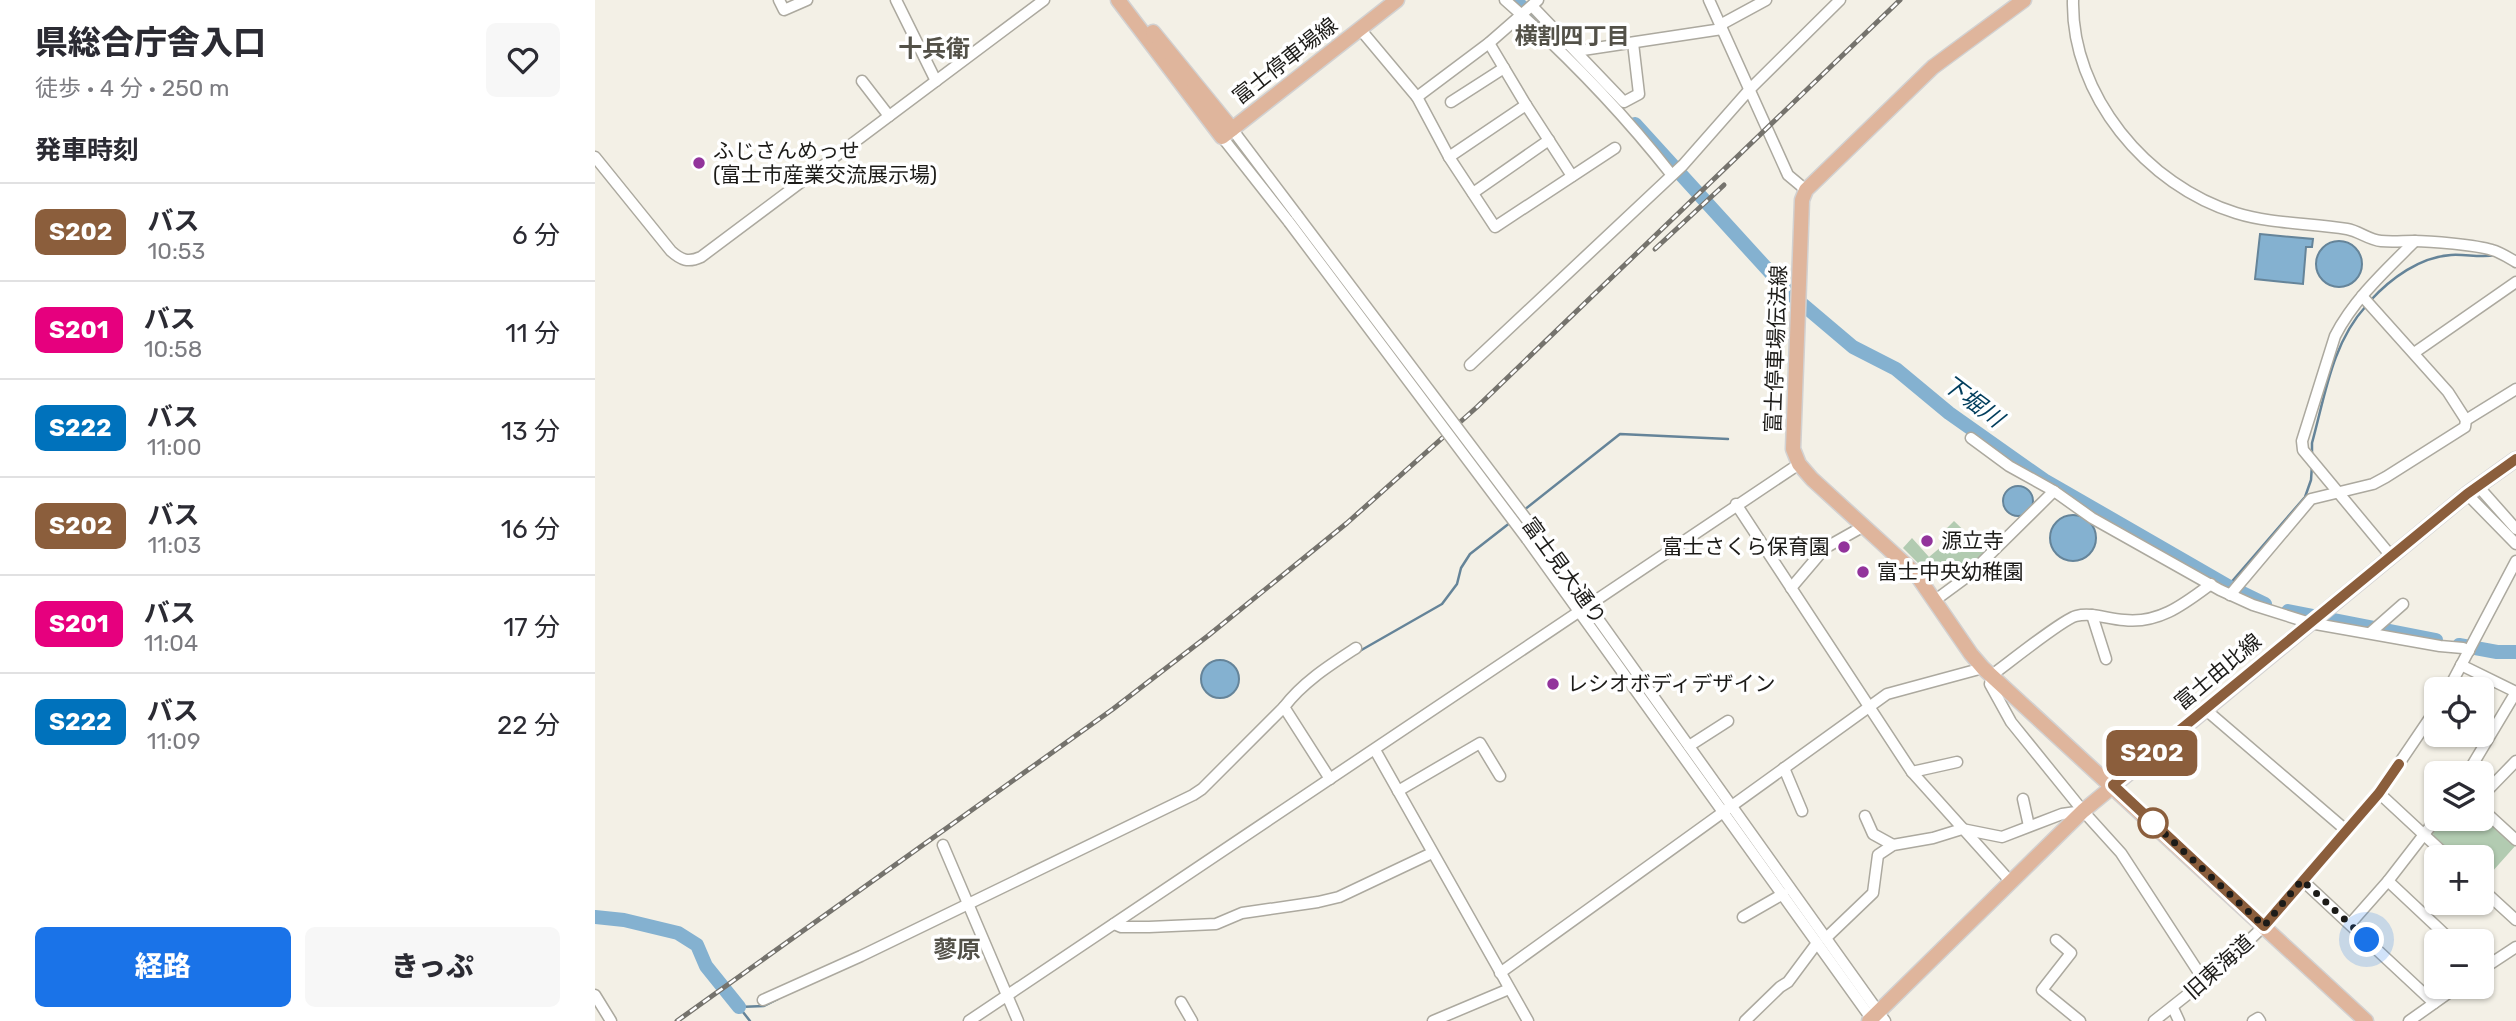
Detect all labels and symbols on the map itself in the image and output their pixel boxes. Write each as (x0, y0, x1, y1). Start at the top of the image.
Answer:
street label: 富士停車場線 (1227, 12, 1342, 109)
district label: 横割四丁目 (1515, 22, 1630, 50)
district label: 十兵衛 (898, 35, 970, 63)
place label: ふじさんめっせ (富士市産業交流展示場) (713, 138, 937, 187)
marker: ふじさんめっせ (富士市産業交流展示場) (691, 155, 707, 171)
street label: 富士停車場伝法線 (1760, 265, 1791, 433)
water label: 下堀川 (1937, 369, 2011, 435)
street label: 富士見大通り (1517, 512, 1612, 629)
place label: 源立寺 (1941, 528, 2004, 553)
marker: 源立寺 (1919, 533, 1935, 549)
place label: 富士さくら保育園 (1662, 534, 1830, 559)
marker: 富士さくら保育園 (1836, 539, 1852, 555)
place label: 富士中央幼稚園 (1877, 559, 2024, 584)
marker: 富士中央幼稚園 (1855, 564, 1871, 580)
street label: 富士由比線 (2169, 628, 2266, 715)
place label: レシオボディデザイン (1567, 671, 1776, 696)
marker: レシオボディデザイン (1545, 676, 1561, 692)
line badge: S202 (2103, 730, 2201, 776)
unlabelled marker (2138, 808, 2168, 838)
your location (2349, 922, 2384, 957)
street label: 旧東海道 (2179, 929, 2258, 1004)
district label: 蓼原 (933, 936, 981, 964)

